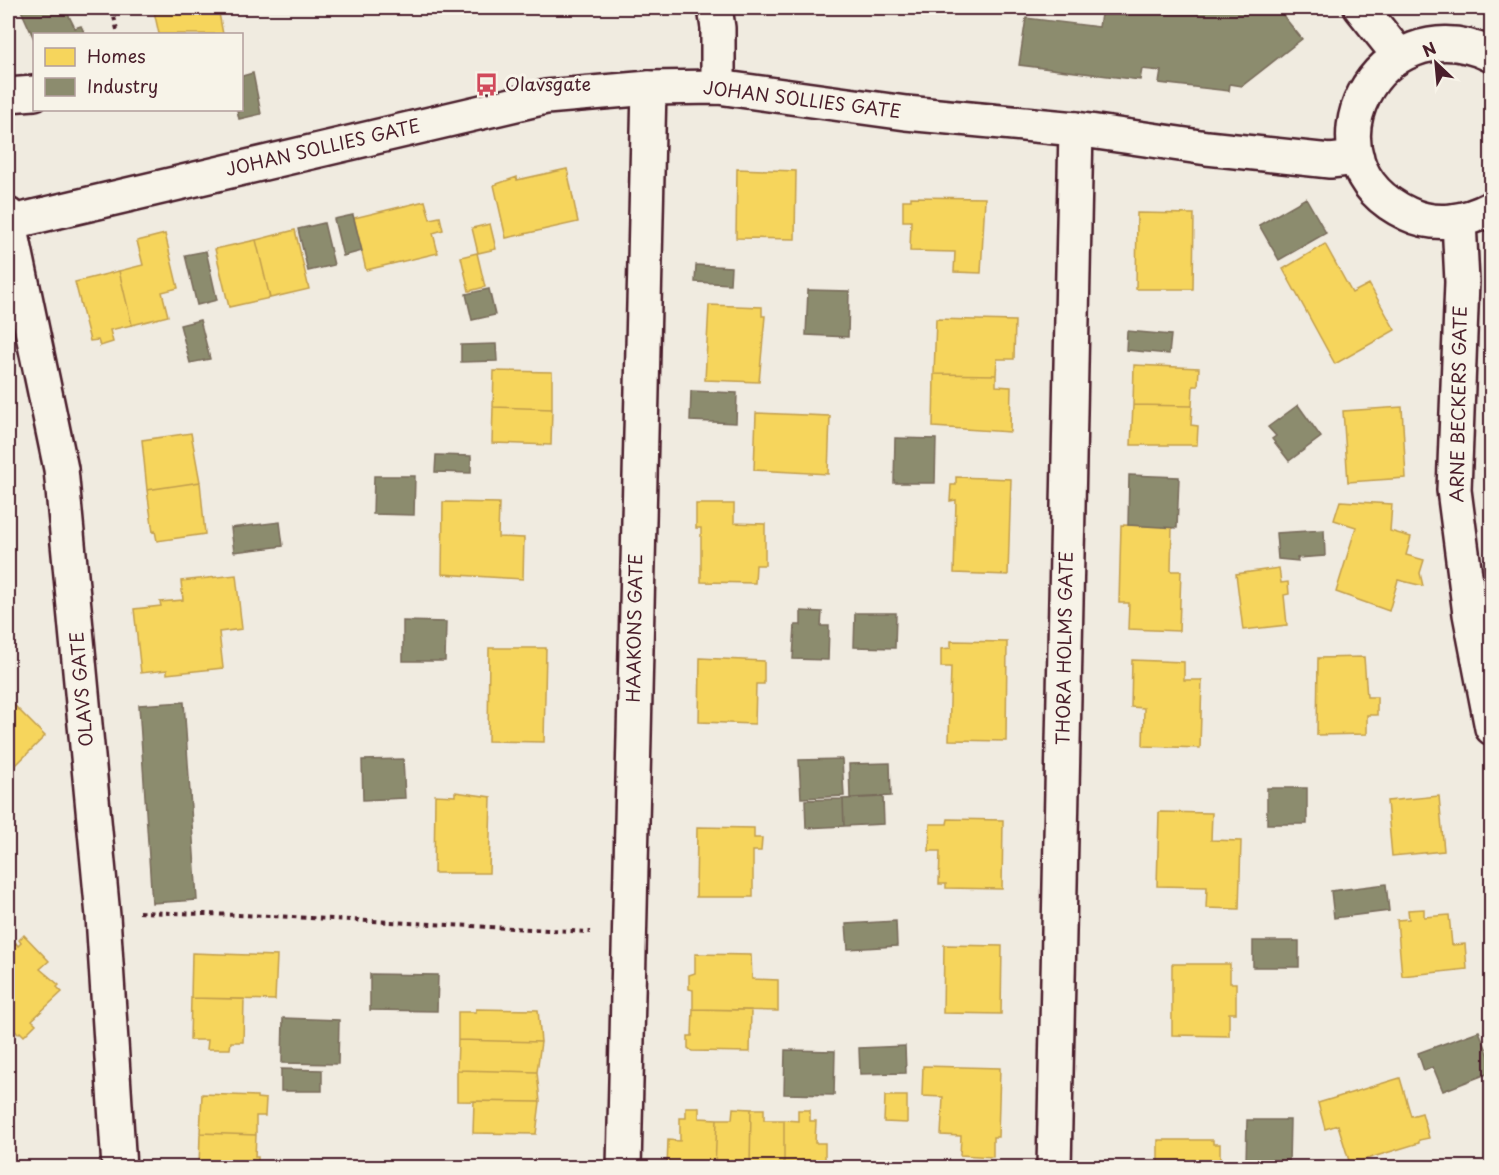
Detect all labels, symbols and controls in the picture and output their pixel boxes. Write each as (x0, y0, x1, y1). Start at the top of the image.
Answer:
legend (33, 33, 243, 111)
north arrow (1406, 33, 1466, 93)
text: N (1418, 35, 1440, 62)
text: Homes (87, 42, 145, 69)
place label: Olavsgate (505, 70, 591, 97)
text: Industry (87, 72, 158, 99)
bus stop icon: Olavsgate (474, 72, 500, 98)
street label: JOHAN SOLLIES GATE (702, 73, 903, 124)
street label: JOHAN SOLLIES GATE (223, 111, 423, 182)
street label: ARNE BECKERS GATE (1442, 305, 1473, 503)
street label: THORA HOLMS GATE (1048, 551, 1079, 745)
street label: HAAKONS GATE (619, 553, 648, 703)
street label: OLAVS GATE (62, 630, 99, 748)

